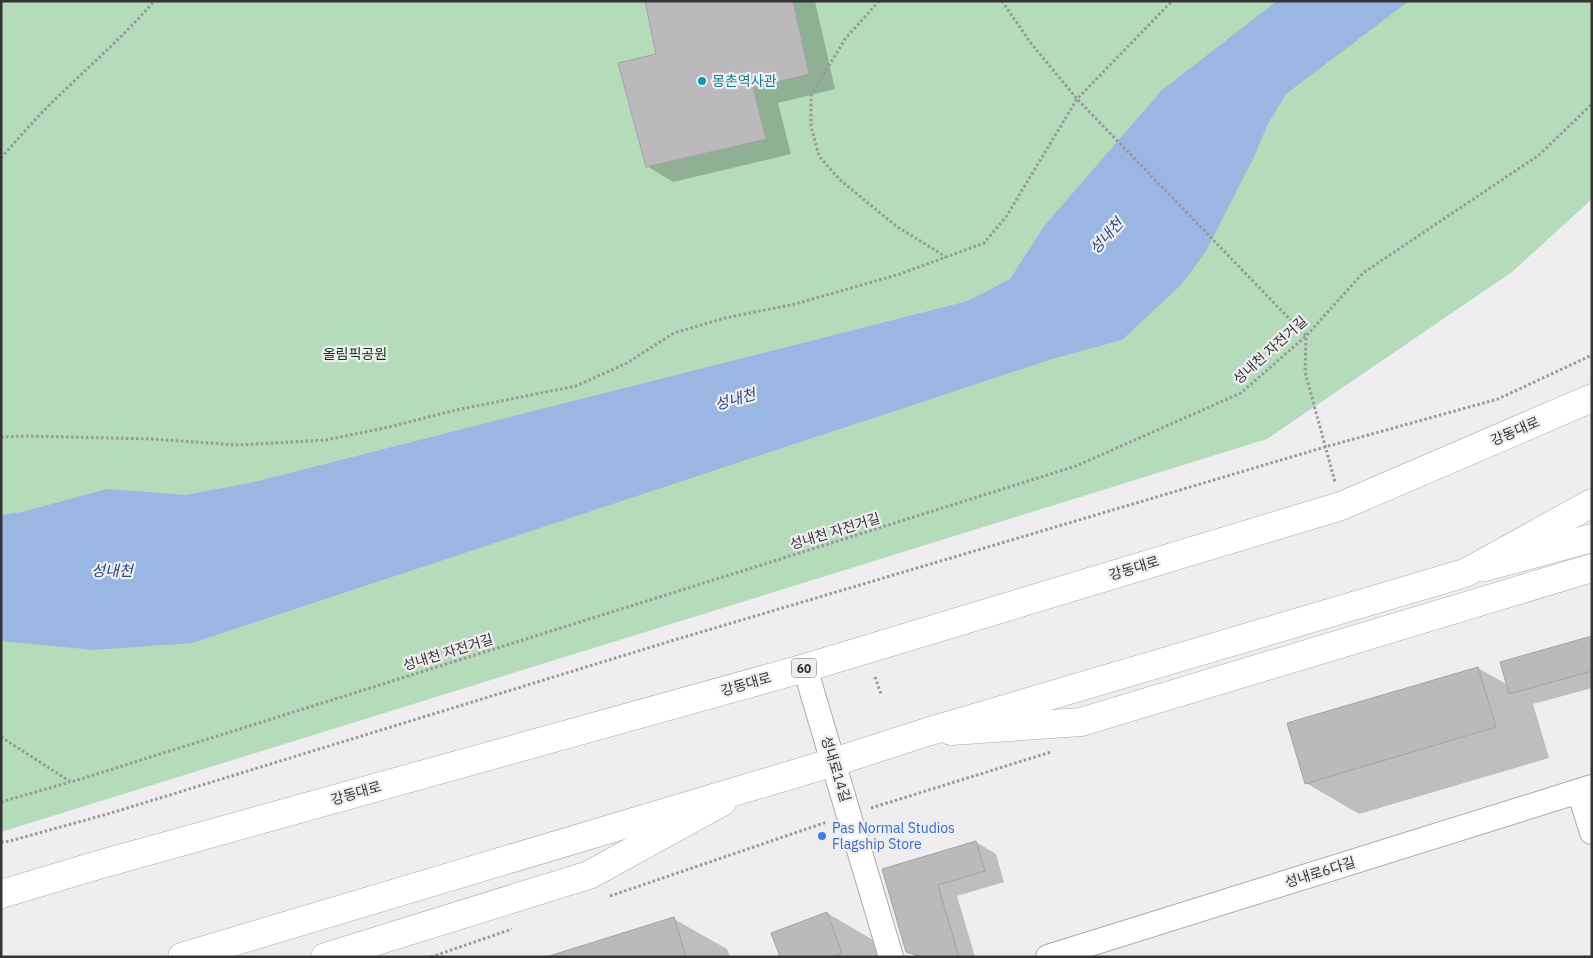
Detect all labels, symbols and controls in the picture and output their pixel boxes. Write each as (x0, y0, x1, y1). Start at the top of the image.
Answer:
place label: 몽촌역사관 (712, 72, 777, 90)
marker: 몽촌역사관 (696, 75, 708, 87)
water label: 성내천 (1085, 213, 1128, 258)
street label: 성내천 자전거길 (1229, 312, 1311, 388)
park label: 올림픽공원 (323, 345, 387, 363)
water label: 성내천 (712, 384, 760, 414)
street label: 강동대로 (1488, 413, 1542, 449)
street label: 성내천 자전거길 (788, 509, 882, 553)
street label: 강동대로 (1107, 552, 1161, 584)
water label: 성내천 (91, 561, 135, 580)
street label: 성내천 자전거길 (401, 630, 495, 674)
road number: 60 (792, 658, 816, 678)
street label: 강동대로 (719, 668, 773, 700)
street label: 성내로14길 (817, 734, 855, 804)
street label: 강동대로 (329, 777, 383, 809)
place label: Pas Normal Studios Flagship Store (832, 819, 955, 853)
marker: Pas Normal Studios Flagship Store (816, 830, 828, 842)
street label: 성내로6다길 (1283, 853, 1357, 891)

